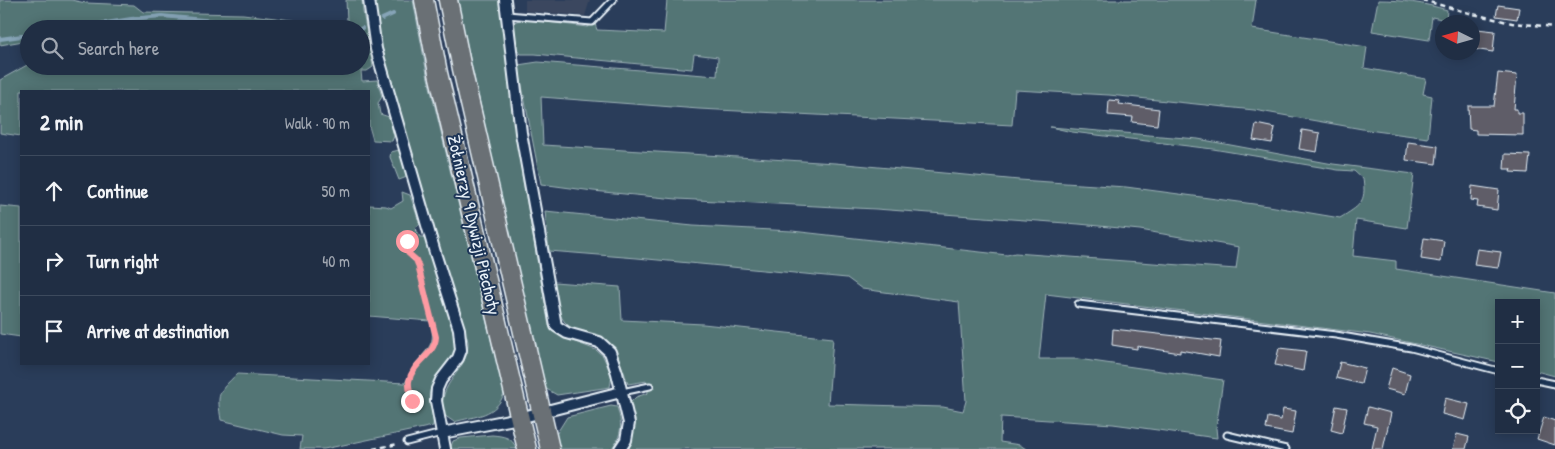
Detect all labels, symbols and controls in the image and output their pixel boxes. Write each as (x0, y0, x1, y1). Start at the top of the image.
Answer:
north arrow (1435, 15, 1480, 60)
search box (20, 20, 370, 75)
icon: search (38, 34, 66, 62)
text: Search here (78, 35, 159, 61)
text: 2 min (40, 108, 83, 137)
text: Walk · 90 m (285, 112, 350, 134)
street label: Żołnierzy 9 Dywizji Piechoty (442, 133, 507, 318)
icon: ahead (40, 177, 68, 205)
text: Continue (87, 178, 148, 204)
text: 50 m (322, 180, 350, 202)
route start (396, 230, 419, 253)
icon: right (40, 247, 68, 275)
text: Turn right (87, 248, 158, 274)
text: 40 m (322, 250, 350, 272)
map controls (1495, 299, 1540, 434)
button: + (1495, 299, 1540, 344)
icon: arrive (40, 317, 68, 345)
text: Arrive at destination (87, 318, 229, 344)
button: − (1495, 344, 1540, 389)
button: locate (1495, 389, 1540, 434)
route end (401, 390, 424, 413)

